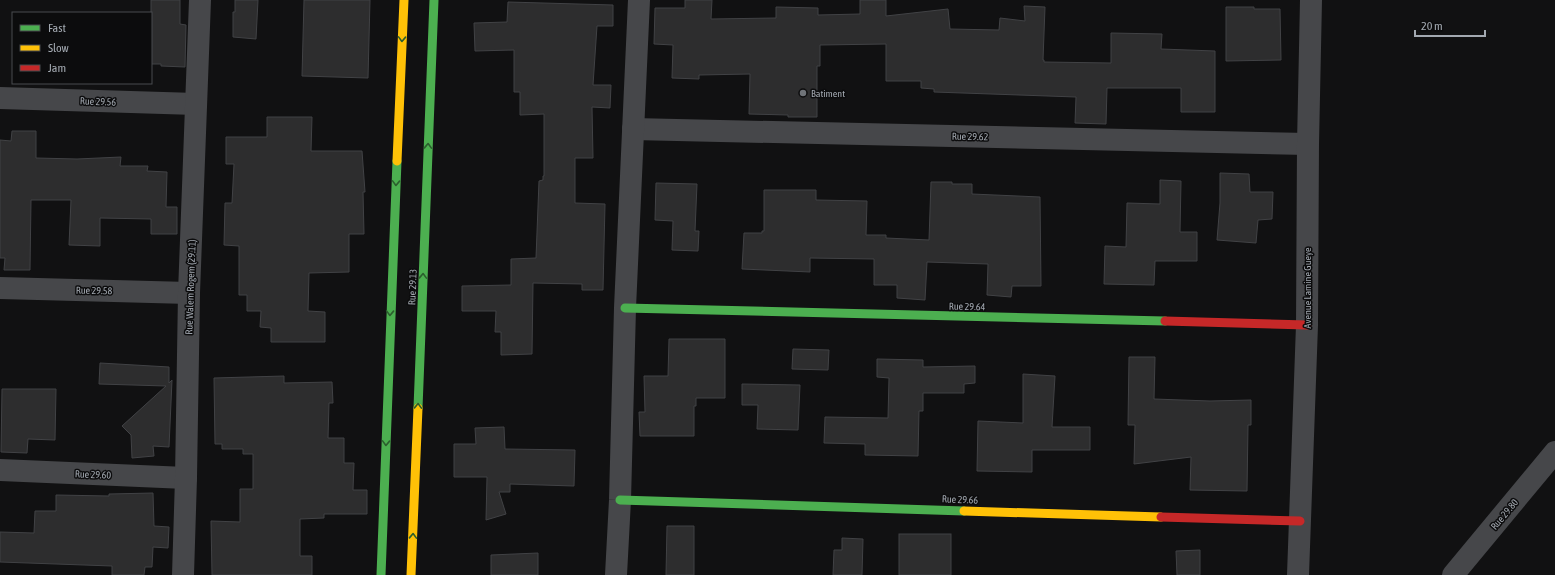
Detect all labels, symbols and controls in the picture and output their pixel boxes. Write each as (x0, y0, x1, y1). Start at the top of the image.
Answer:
legend (12, 12, 152, 84)
scale bar (1415, 12, 1485, 38)
text: 20 m (1421, 19, 1443, 33)
text: Fast (48, 21, 66, 35)
one-way arrow (398, 36, 406, 42)
text: Slow (48, 41, 69, 55)
text: Jam (48, 61, 66, 75)
marker: Batiment (798, 88, 808, 98)
place label: Batiment (811, 88, 845, 99)
street label: Rue 29.56 (80, 95, 117, 108)
street label: Rue 29.62 (952, 131, 989, 142)
one-way arrow (424, 143, 432, 149)
one-way arrow (392, 180, 400, 186)
street label: Rue Walem Rogem (29.11) (183, 239, 198, 335)
street label: Avenue Lamine Gueye (1302, 247, 1313, 328)
street label: Rue 29.13 (406, 268, 419, 305)
one-way arrow (419, 273, 427, 279)
street label: Rue 29.58 (76, 285, 113, 296)
street label: Rue 29.64 (949, 301, 986, 312)
one-way arrow (386, 310, 395, 316)
one-way arrow (414, 403, 422, 409)
one-way arrow (382, 440, 390, 446)
street label: Rue 29.60 (75, 468, 112, 481)
street label: Rue 29.66 (942, 493, 979, 506)
street label: Rue 29.80 (1488, 497, 1520, 532)
one-way arrow (408, 533, 417, 539)

